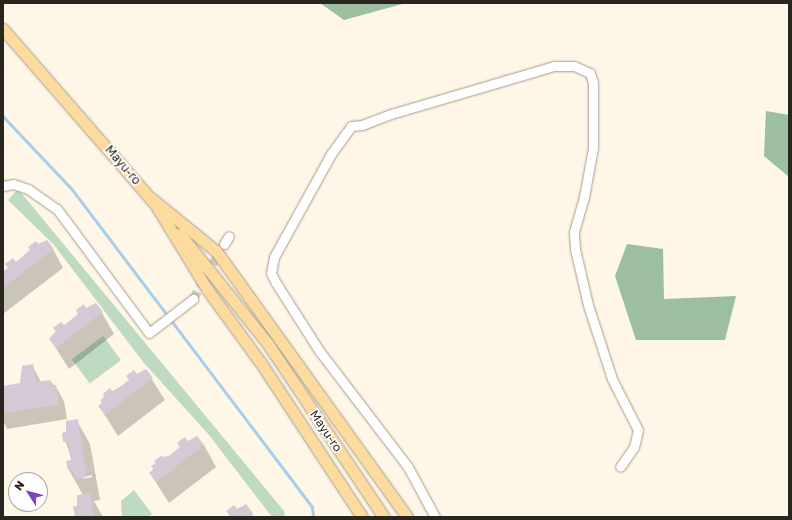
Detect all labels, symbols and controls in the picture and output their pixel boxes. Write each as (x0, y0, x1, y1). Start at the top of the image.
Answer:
street label: Mayu-ro (102, 142, 144, 188)
street label: Mayu-ro (307, 407, 345, 455)
north arrow (8, 472, 48, 512)
text: N (11, 478, 26, 492)

